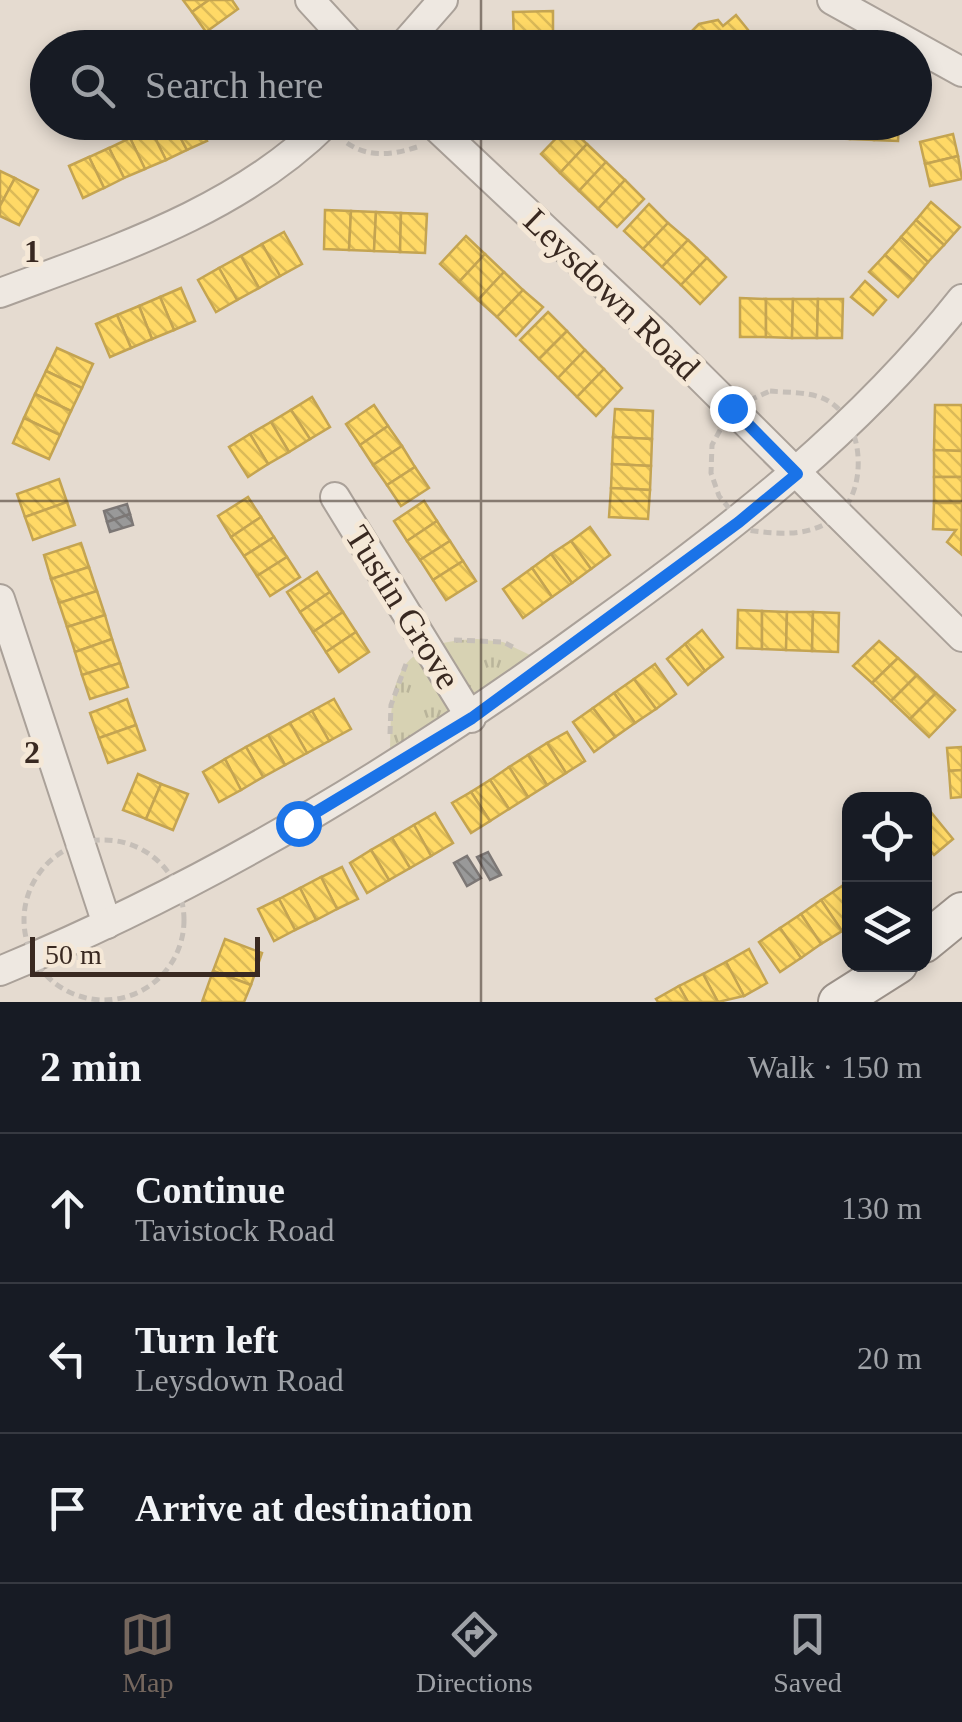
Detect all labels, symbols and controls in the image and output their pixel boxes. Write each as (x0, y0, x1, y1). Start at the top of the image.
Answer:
search box (30, 30, 932, 140)
icon: search (65, 58, 120, 113)
text: Search here (145, 64, 323, 106)
street label: Leysdown Road (516, 201, 708, 388)
text: 1 (24, 233, 40, 269)
route end (710, 386, 756, 432)
street label: Tustin Grove (337, 519, 468, 696)
text: 2 (24, 734, 40, 770)
map controls (842, 792, 932, 972)
button: locate (842, 792, 932, 882)
route start (276, 801, 322, 847)
button: layers (842, 882, 932, 972)
scale bar (30, 932, 260, 976)
text: 50 m (45, 939, 102, 970)
text: 2 min (40, 1044, 142, 1090)
text: Walk · 150 m (748, 1049, 922, 1085)
text: Continue (135, 1169, 285, 1211)
icon: ahead (40, 1181, 95, 1236)
text: 130 m (841, 1190, 922, 1226)
text: Tavistock Road (135, 1212, 335, 1248)
text: Turn left (135, 1319, 278, 1361)
icon: left (40, 1331, 95, 1386)
text: 20 m (857, 1340, 922, 1376)
text: Leysdown Road (135, 1362, 344, 1398)
icon: arrive (40, 1481, 95, 1536)
text: Arrive at destination (135, 1487, 473, 1529)
tab: Map (120, 1607, 175, 1699)
tab: Directions (416, 1607, 533, 1699)
tab: Saved (773, 1607, 842, 1699)

